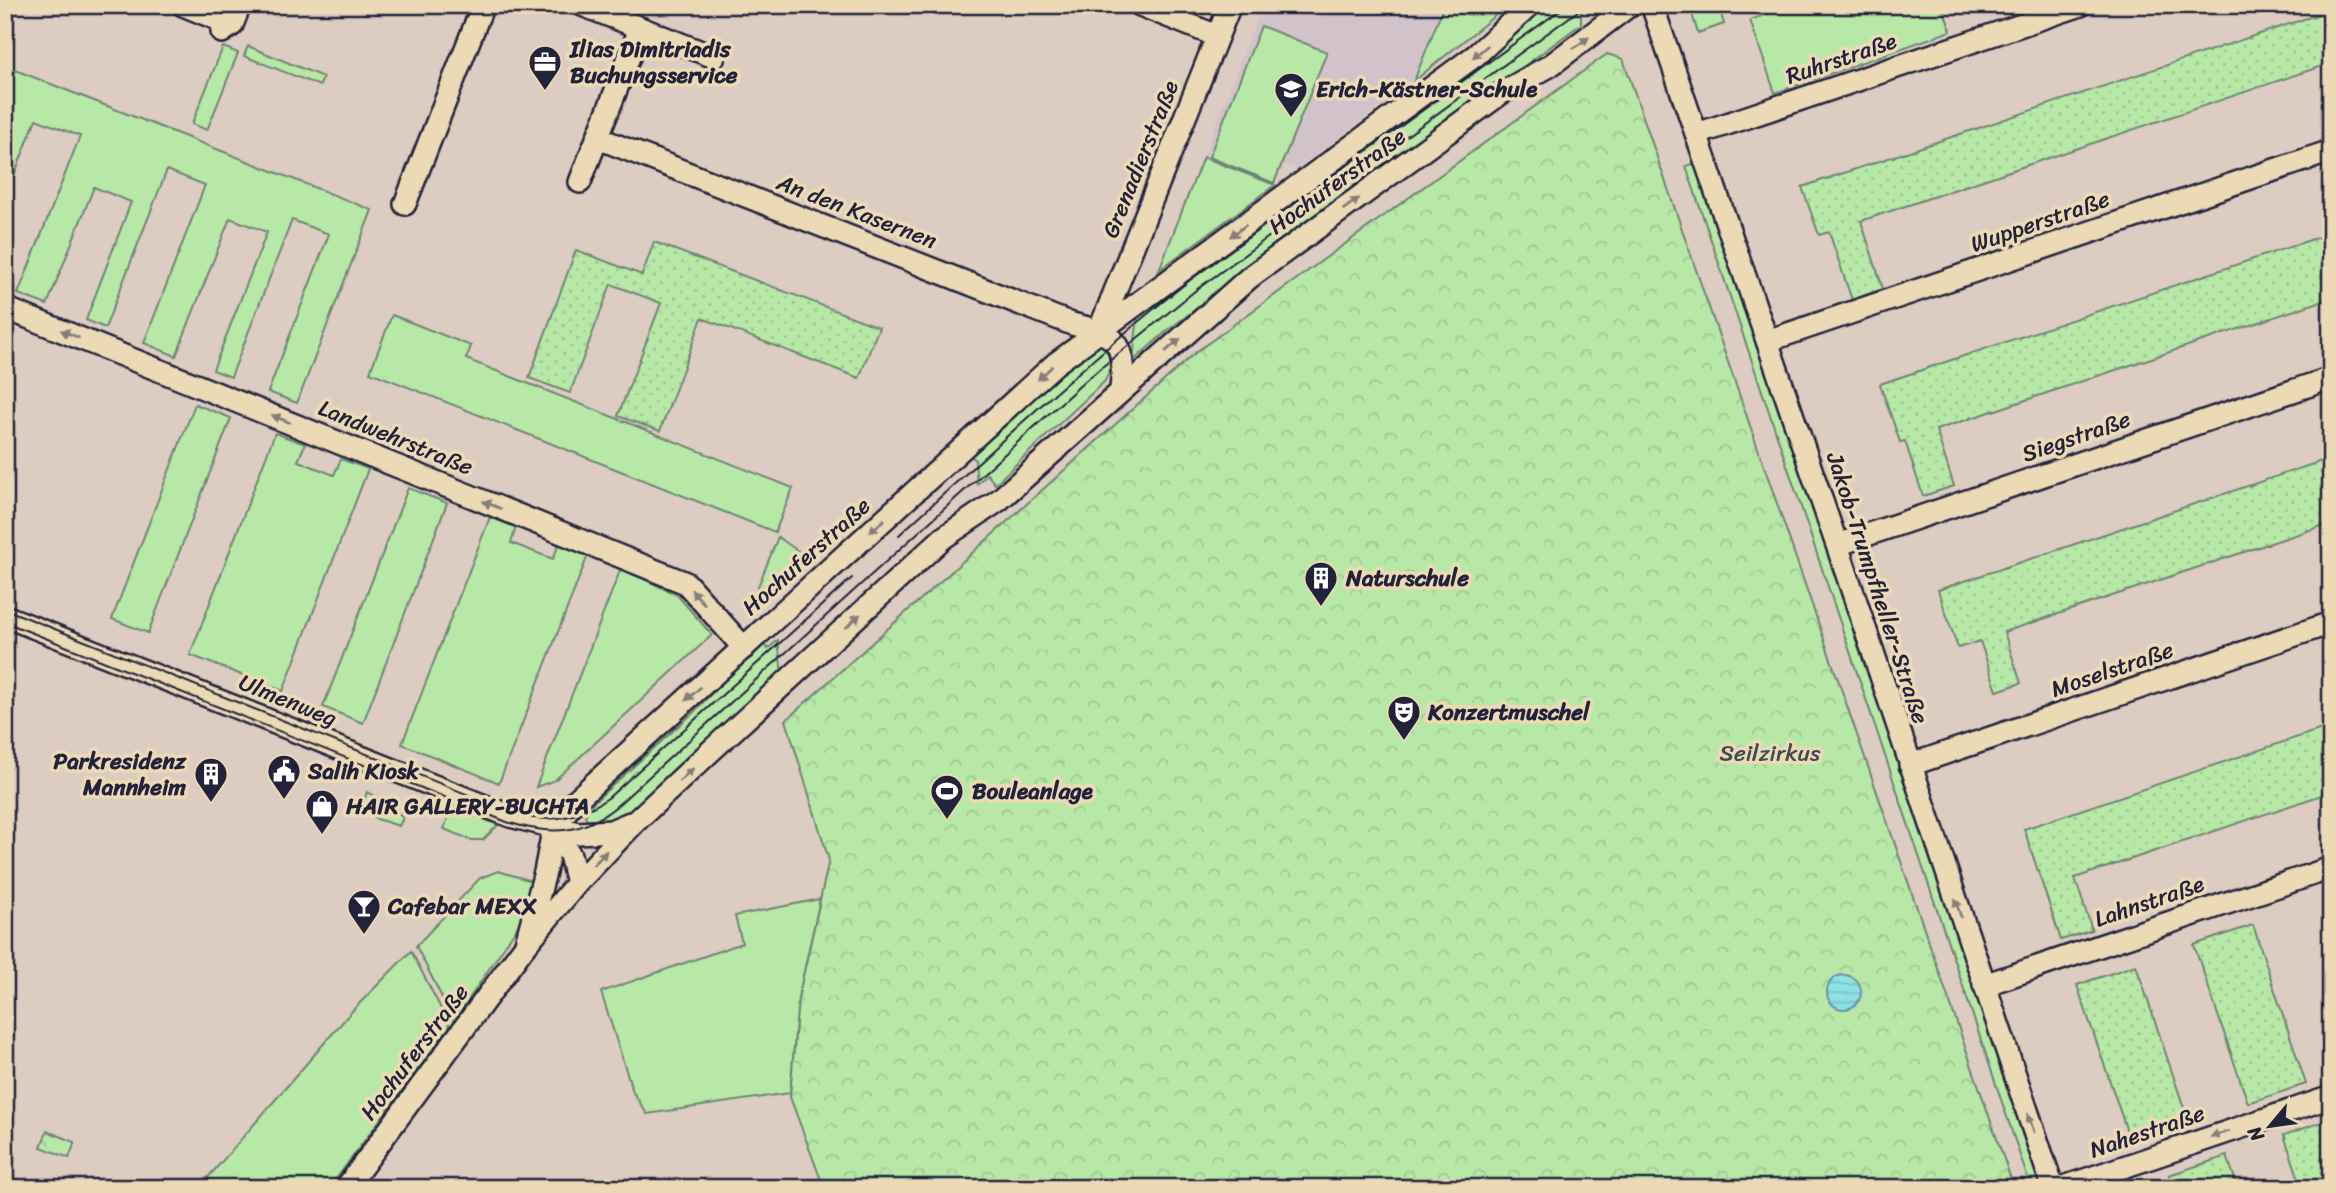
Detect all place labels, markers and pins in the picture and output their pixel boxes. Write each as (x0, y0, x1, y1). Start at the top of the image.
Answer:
place label: Ilias Dimitriadis Buchungsservice (569, 29, 738, 96)
office icon: Ilias Dimitriadis Buchungsservice (526, 43, 564, 92)
place label: Erich-Kästner-Schule (1316, 69, 1538, 110)
school or university icon: Erich-Kästner-Schule (1272, 70, 1310, 119)
place label: Naturschule (1345, 558, 1469, 599)
building icon: Naturschule (1302, 559, 1340, 608)
place label: Konzertmuschel (1427, 692, 1591, 733)
theatre icon: Konzertmuschel (1385, 693, 1423, 742)
place label: Parkresidenz Mannheim (53, 741, 187, 808)
place label: Salih Kiosk (307, 751, 419, 792)
public building icon: Salih Kiosk (265, 752, 303, 801)
building icon: Parkresidenz Mannheim (192, 755, 230, 804)
place label: Bouleanlage (972, 771, 1094, 812)
sports icon: Bouleanlage (928, 772, 966, 821)
place label: HAIR GALLERY-BUCHTA (345, 786, 589, 827)
shop icon: HAIR GALLERY-BUCHTA (303, 787, 341, 836)
place label: Cafebar MEXX (387, 886, 537, 927)
bar icon: Cafebar MEXX (345, 887, 383, 936)

